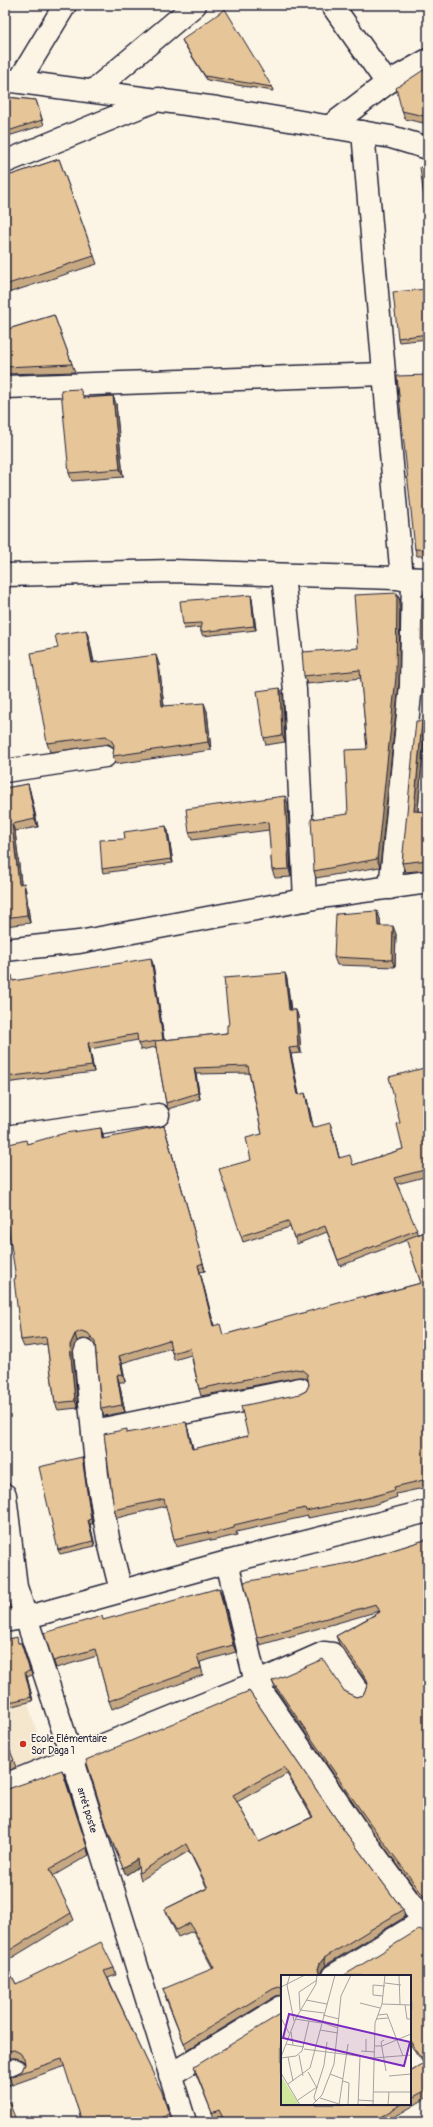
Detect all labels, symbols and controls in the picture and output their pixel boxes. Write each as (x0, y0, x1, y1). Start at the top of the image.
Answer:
place label: Ecole Elémentaire Sor Daga 1 (31, 1733, 107, 1757)
marker: Ecole Elémentaire Sor Daga 1 (18, 1739, 28, 1749)
street label: arrét poste (74, 1786, 100, 1834)
inset map (281, 1975, 411, 2105)

